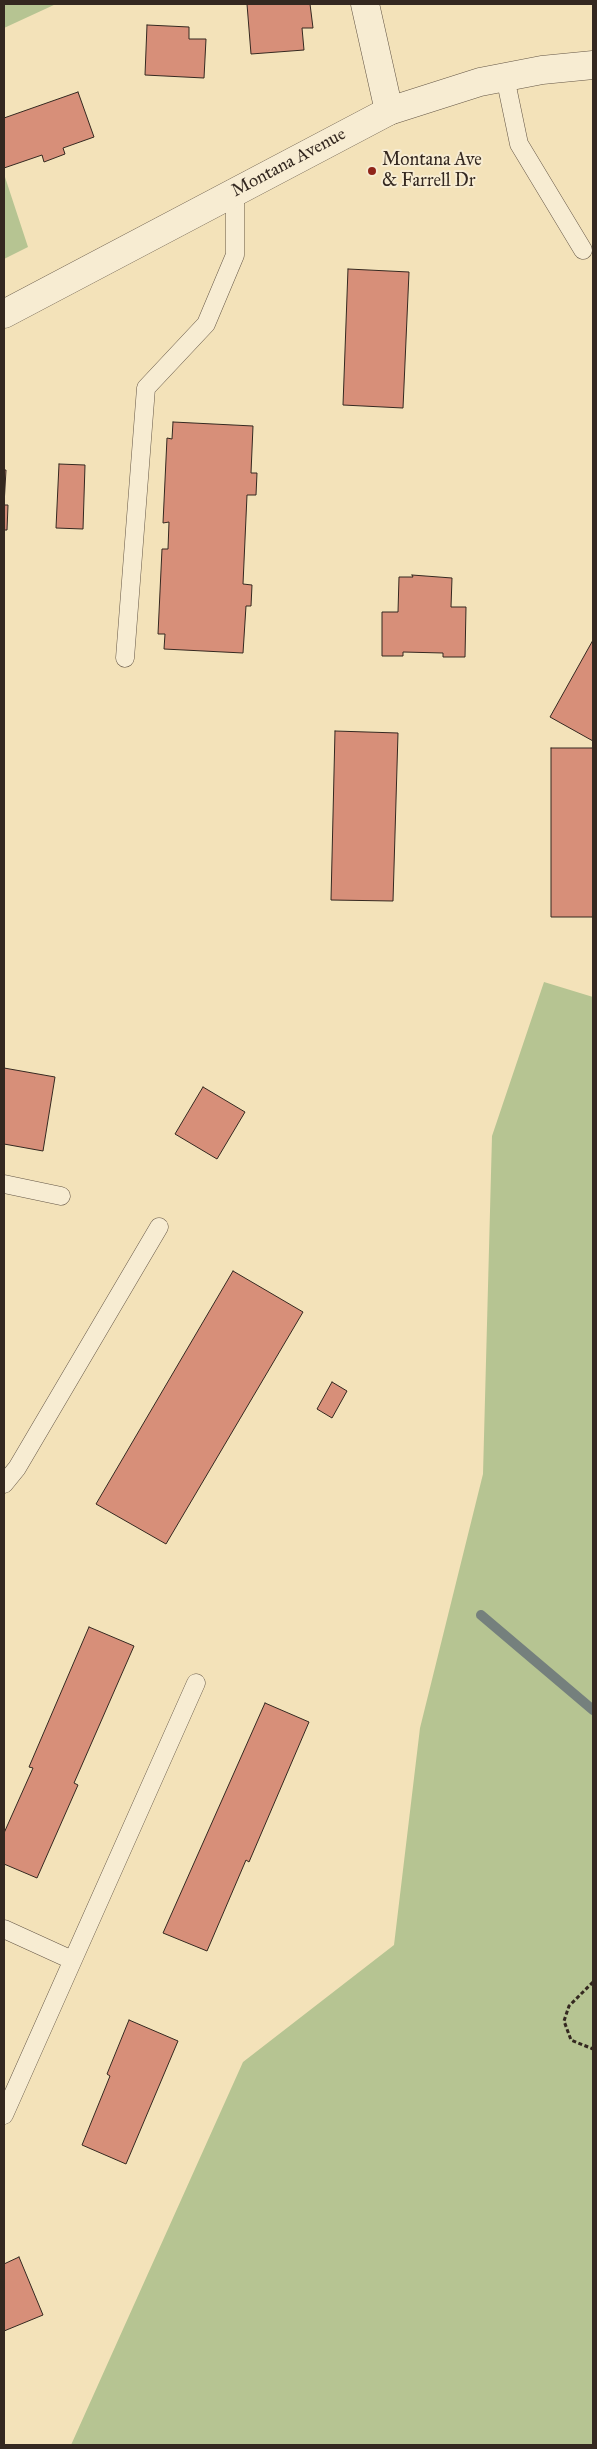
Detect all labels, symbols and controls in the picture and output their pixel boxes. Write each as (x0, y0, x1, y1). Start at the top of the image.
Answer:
street label: Montana Avenue (228, 124, 350, 202)
place label: Montana Ave & Farrell Dr (382, 150, 482, 192)
marker: Montana Ave & Farrell Dr (366, 165, 378, 177)

